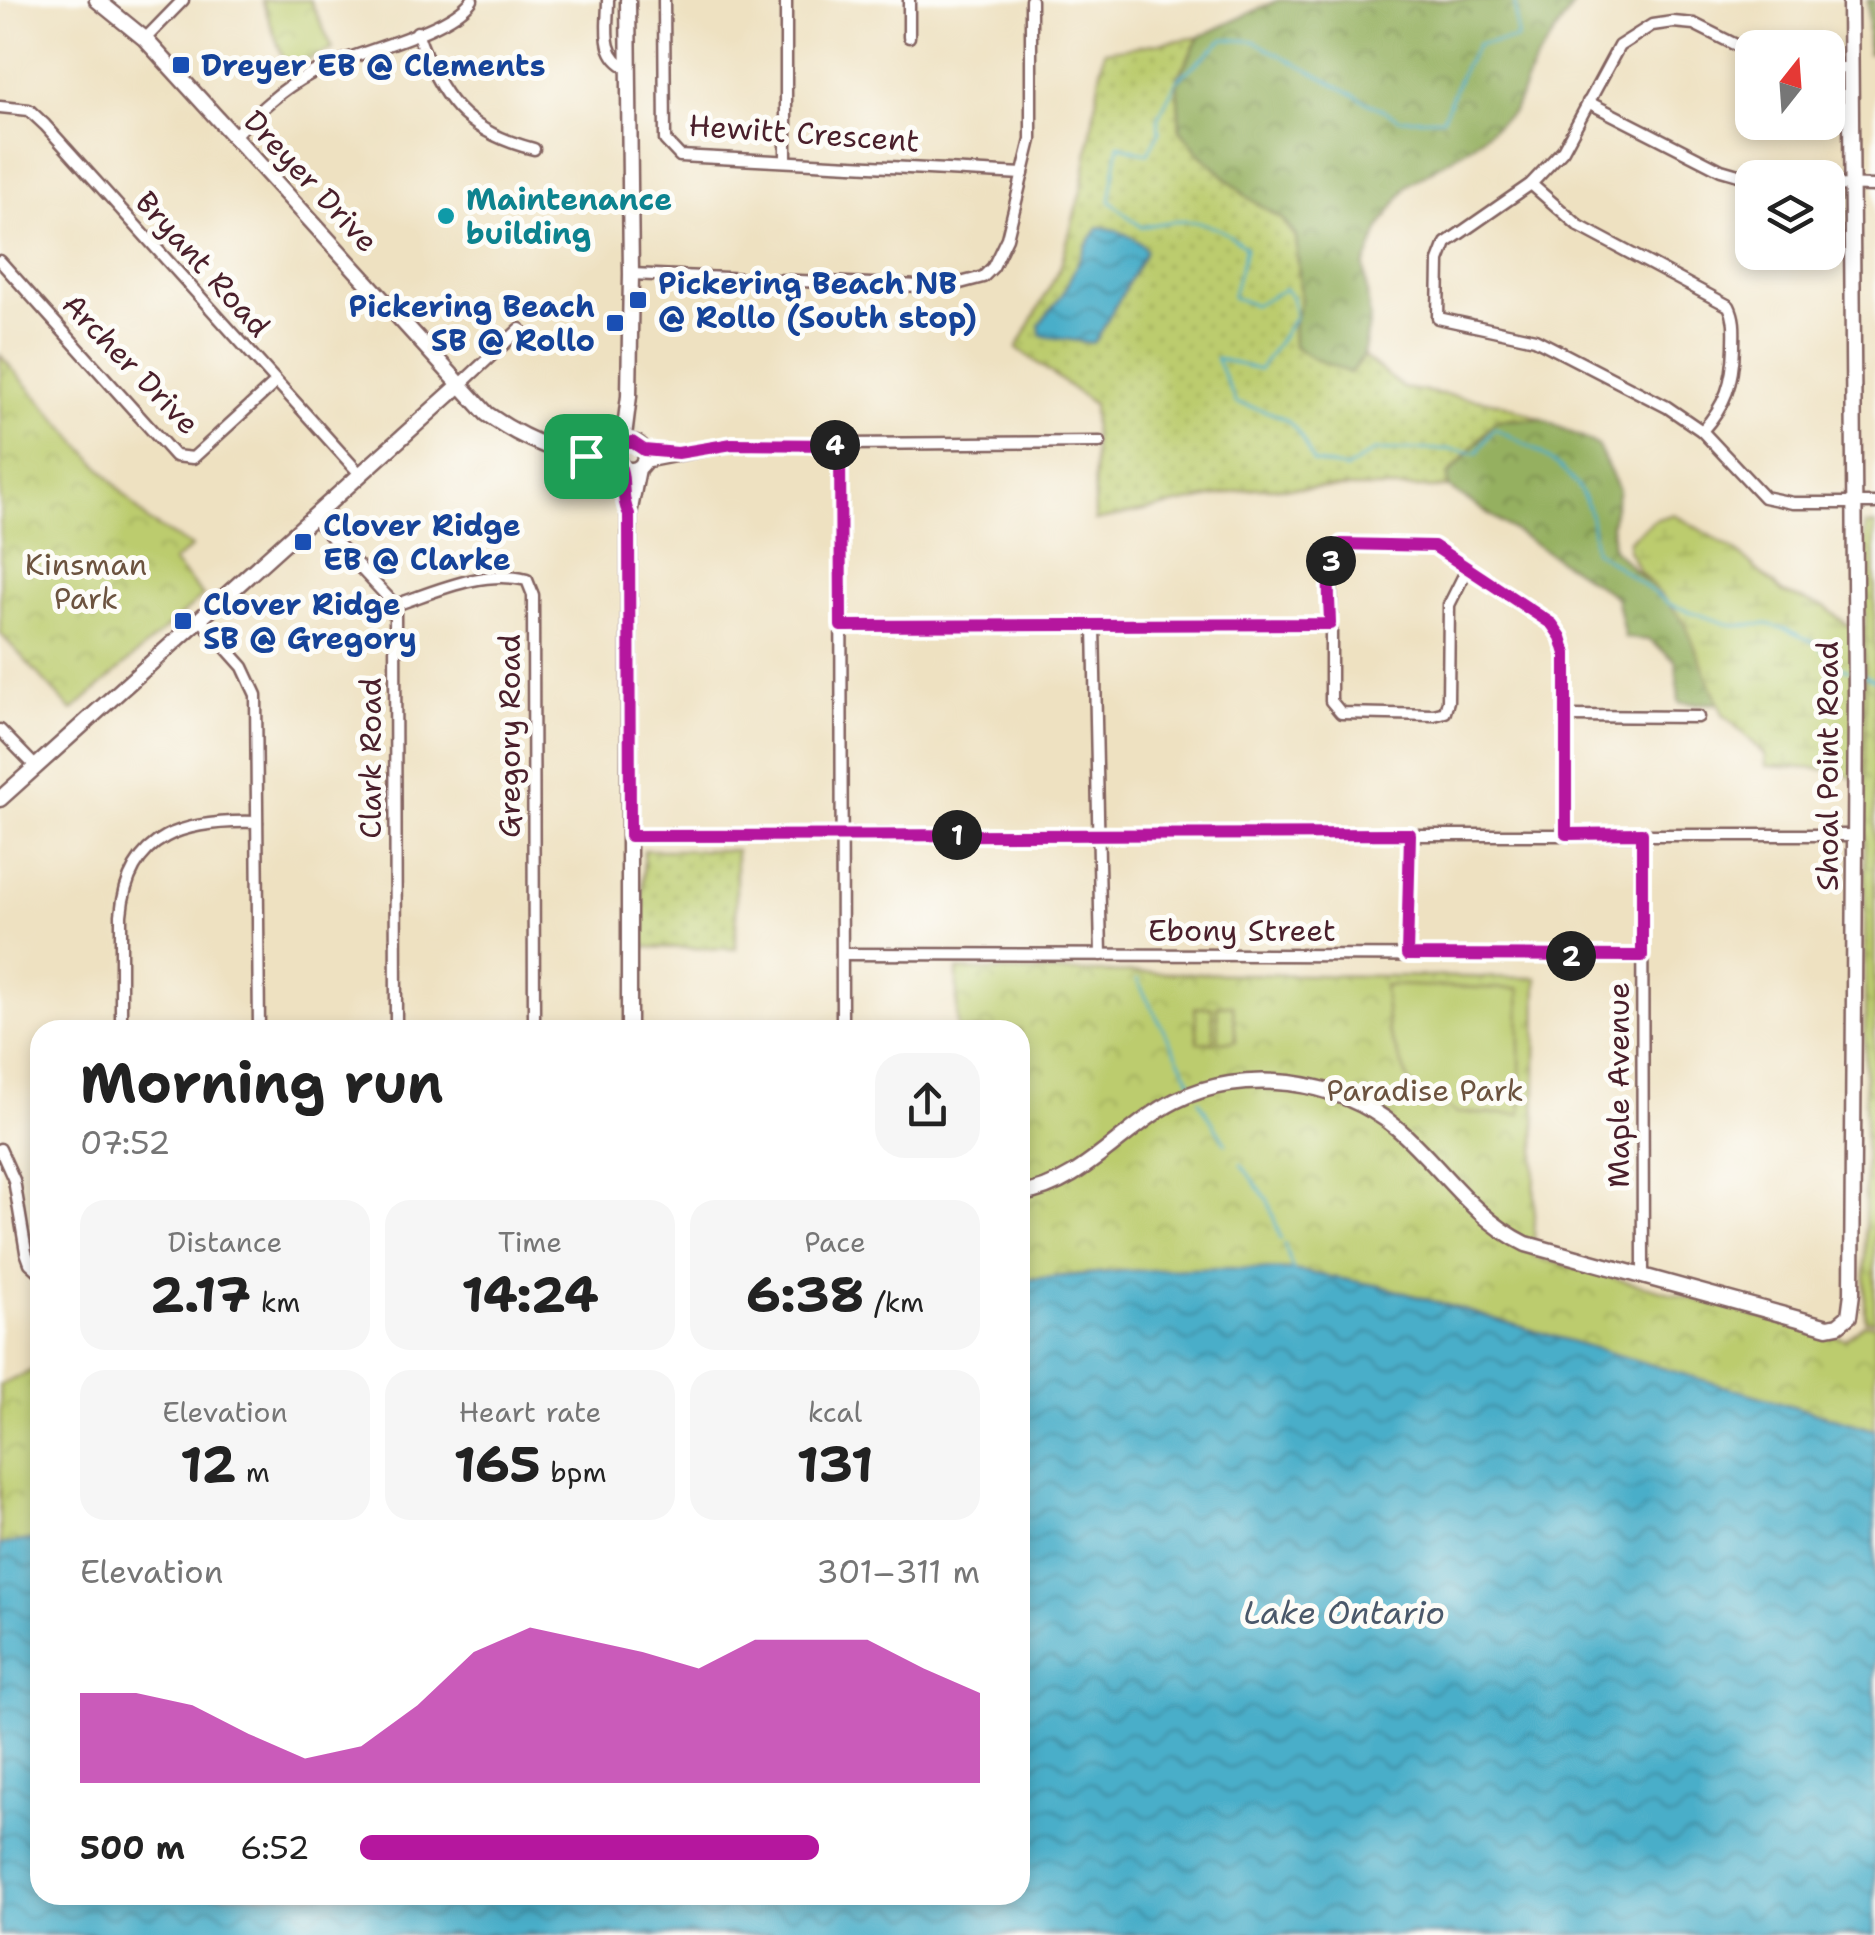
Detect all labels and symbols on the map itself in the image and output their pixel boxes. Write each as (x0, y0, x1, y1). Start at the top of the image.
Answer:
north arrow (1735, 30, 1845, 140)
place label: Dreyer EB @ Clements (201, 45, 545, 86)
marker: Dreyer EB @ Clements (170, 54, 192, 76)
street label: Dreyer Drive (235, 101, 387, 261)
street label: Hewitt Crescent (687, 104, 921, 162)
place label: Maintenance building (466, 179, 672, 254)
street label: Bryant Road (126, 182, 280, 346)
marker: Maintenance building (435, 205, 457, 227)
place label: Pickering Beach NB @ Rollo (South stop) (658, 263, 977, 338)
street label: Archer Drive (53, 285, 209, 443)
place label: Pickering Beach SB @ Rollo (349, 286, 595, 361)
marker: Pickering Beach NB @ Rollo (South stop) (627, 289, 649, 311)
marker: Pickering Beach SB @ Rollo (604, 312, 626, 334)
pin (544, 414, 629, 499)
pin: 4 (810, 420, 860, 470)
place label: Clover Ridge EB @ Clarke (323, 505, 521, 580)
marker: Clover Ridge EB @ Clarke (292, 531, 314, 553)
pin: 3 (1306, 536, 1356, 586)
park label: Kinsman Park (25, 544, 147, 619)
place label: Clover Ridge SB @ Gregory (203, 584, 417, 659)
marker: Clover Ridge SB @ Gregory (172, 610, 194, 632)
street label: Gregory Road (489, 634, 530, 838)
street label: Shoal Point Road (1807, 641, 1848, 891)
street label: Clark Road (350, 677, 391, 839)
pin: 1 (932, 810, 982, 860)
street label: Ebony Street (1148, 910, 1336, 951)
pin: 2 (1546, 931, 1596, 981)
street label: Maple Avenue (1598, 982, 1639, 1188)
park label: Paradise Park (1326, 1070, 1524, 1111)
water label: Lake Ontario (1243, 1591, 1445, 1634)

